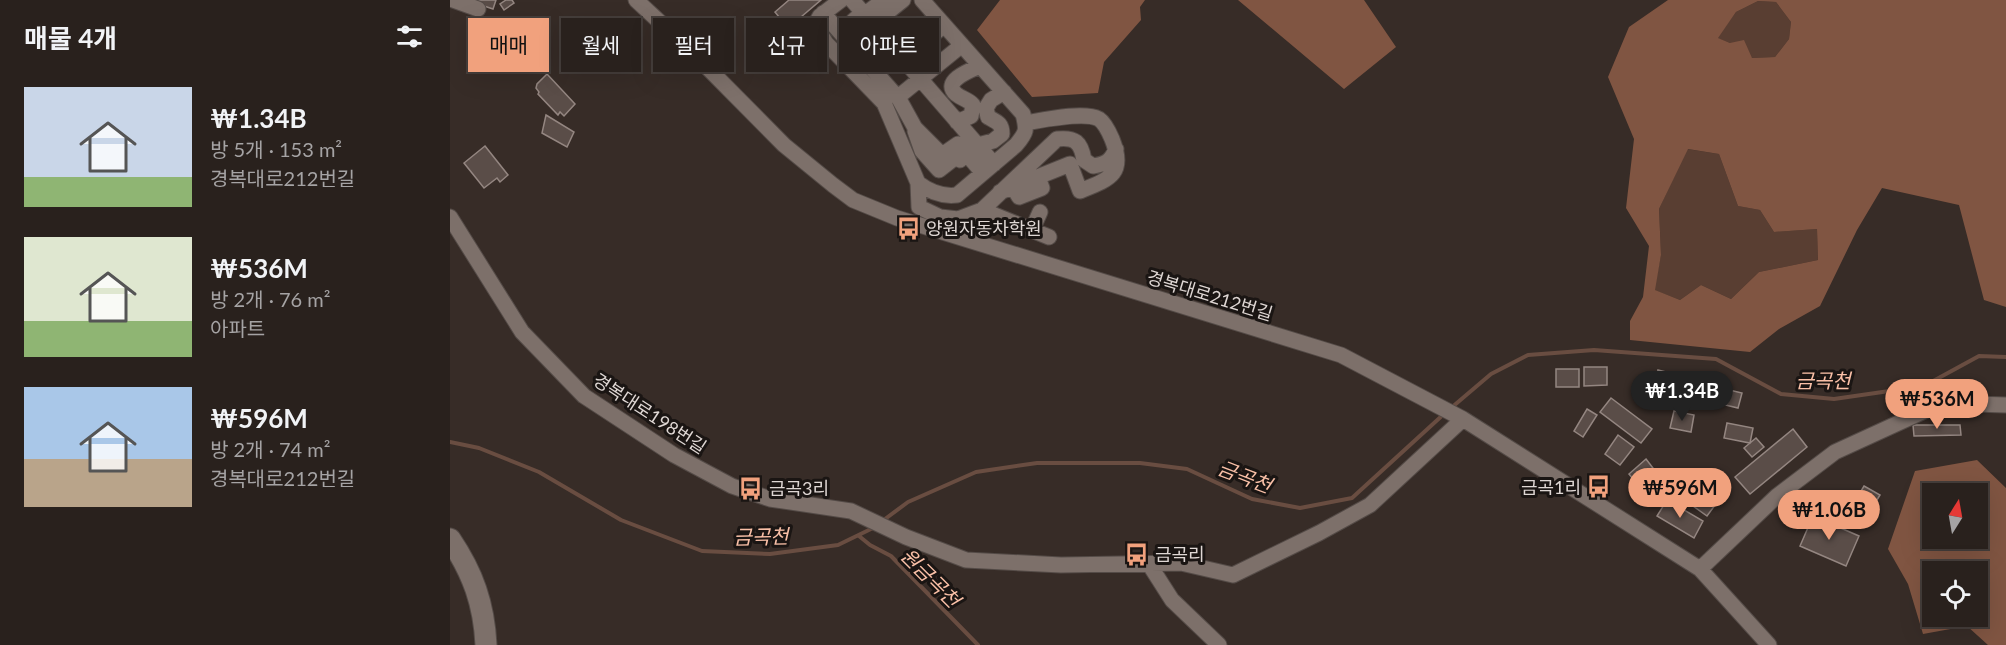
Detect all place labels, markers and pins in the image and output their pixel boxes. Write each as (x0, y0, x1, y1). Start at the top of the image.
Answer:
bus stop icon: 양원자동차학원 (895, 215, 921, 241)
place label: 양원자동차학원 (926, 217, 1042, 239)
pin: ₩1.34B (1633, 371, 1731, 422)
pin: ₩536M (1895, 379, 1979, 430)
pin: ₩596M (1638, 468, 1722, 519)
bus stop icon: 금곡1리 (1586, 474, 1612, 500)
bus stop icon: 금곡3리 (738, 475, 764, 501)
place label: 금곡1리 (1521, 476, 1581, 498)
place label: 금곡3리 (769, 477, 829, 499)
pin: ₩1.06B (1780, 490, 1878, 541)
bus stop icon: 금곡리 (1124, 541, 1150, 567)
place label: 금곡리 (1155, 543, 1205, 565)

